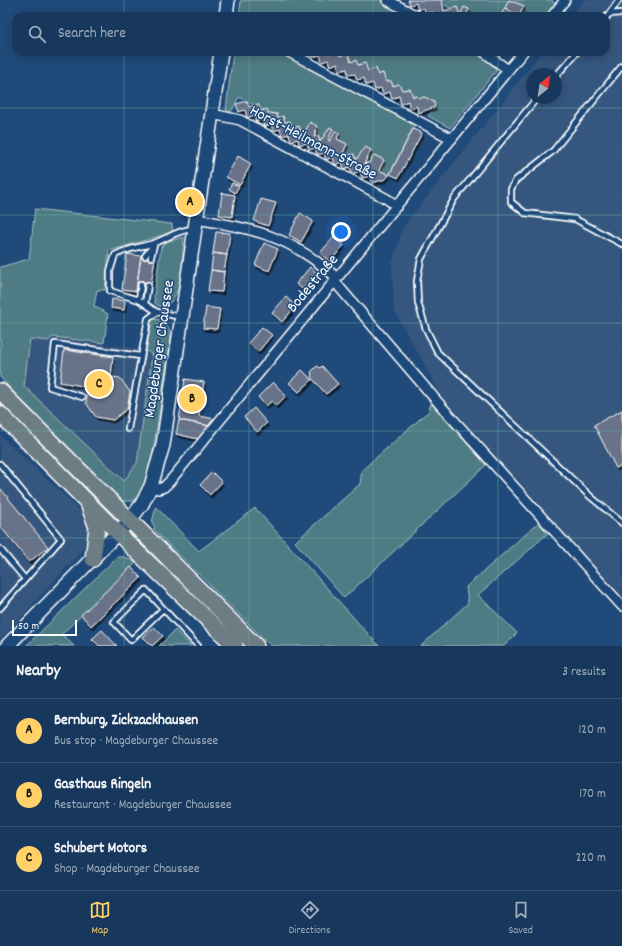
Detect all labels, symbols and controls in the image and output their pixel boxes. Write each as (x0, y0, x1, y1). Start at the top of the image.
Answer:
search box (12, 12, 610, 56)
icon: search (26, 23, 48, 45)
text: Search here (58, 23, 126, 45)
north arrow (526, 68, 562, 104)
street label: Horst-Heilmann-Straße (245, 100, 381, 186)
pin: A (177, 187, 203, 217)
your location (331, 222, 351, 242)
street label: Bodestraße (282, 250, 344, 318)
street label: Magdeburger Chaussee (139, 279, 181, 419)
pin: C (86, 369, 112, 399)
pin: B (179, 384, 205, 414)
scale bar (12, 618, 77, 637)
text: 50 m (18, 619, 39, 635)
text: Nearby (16, 660, 60, 684)
text: 3 results (562, 663, 606, 682)
text: Bernburg, Zickzackhausen (54, 710, 198, 732)
text: A (25, 721, 33, 740)
text: 120 m (578, 721, 606, 740)
text: Bus stop · Magdeburger Chaussee (54, 732, 218, 751)
text: Gasthaus Ringeln (54, 774, 151, 796)
text: B (26, 785, 32, 804)
text: 170 m (579, 785, 606, 804)
text: Restaurant · Magdeburger Chaussee (54, 796, 232, 815)
text: Schubert Motors (54, 838, 147, 860)
text: C (26, 849, 32, 868)
text: 220 m (576, 849, 606, 868)
text: Shop · Magdeburger Chaussee (54, 860, 199, 879)
tab: Map (89, 899, 111, 939)
tab: Directions (289, 899, 331, 939)
tab: Saved (508, 899, 533, 939)

